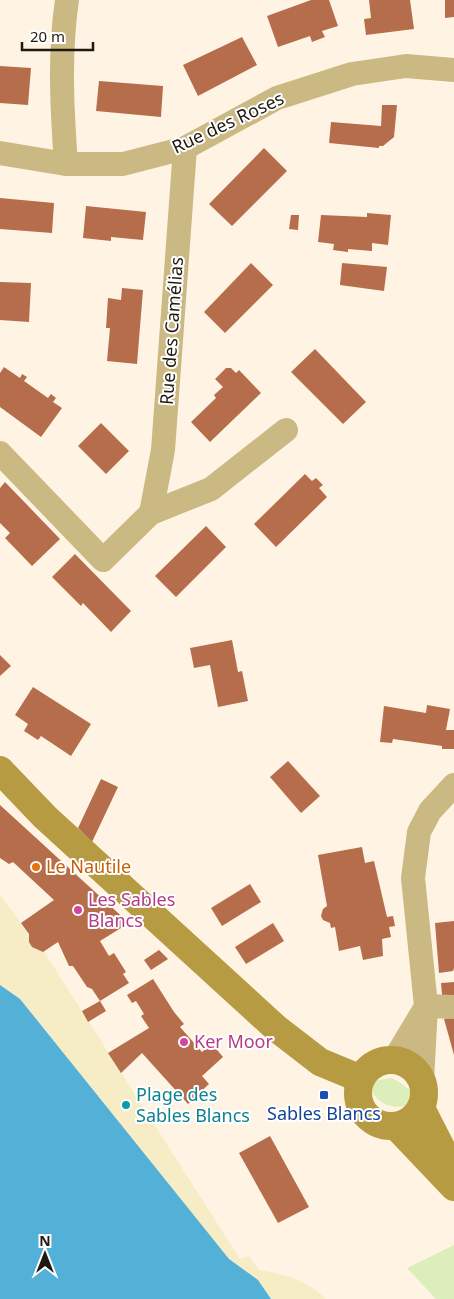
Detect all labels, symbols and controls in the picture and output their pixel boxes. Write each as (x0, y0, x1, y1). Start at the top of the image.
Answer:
scale bar (22, 20, 94, 52)
text: 20 m (30, 26, 65, 46)
street label: Rue des Roses (168, 86, 288, 159)
street label: Rue des Camélias (154, 256, 188, 406)
place label: Le Nautile (46, 854, 131, 878)
marker: Le Nautile (30, 861, 42, 873)
place label: Les Sables Blancs (88, 887, 175, 932)
marker: Les Sables Blancs (72, 904, 84, 916)
place label: Ker Moor (194, 1029, 274, 1053)
marker: Ker Moor (178, 1036, 190, 1048)
place label: Plage des Sables Blancs (136, 1082, 250, 1127)
marker: Sables Blancs (318, 1089, 330, 1101)
marker: Plage des Sables Blancs (120, 1099, 132, 1111)
place label: Sables Blancs (267, 1101, 381, 1125)
north arrow (20, 1229, 70, 1279)
text: N (39, 1231, 51, 1250)

